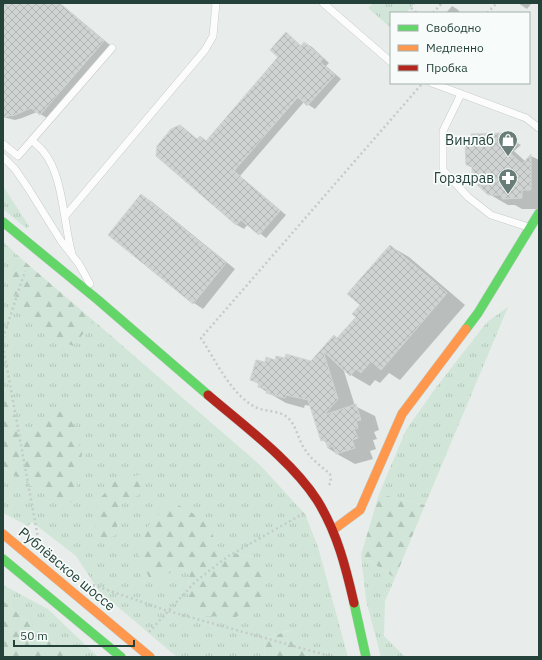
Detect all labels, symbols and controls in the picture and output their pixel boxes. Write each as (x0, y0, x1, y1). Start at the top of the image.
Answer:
legend (390, 12, 530, 84)
text: Свободно (426, 20, 482, 35)
text: Медленно (426, 40, 484, 55)
text: Пробка (426, 60, 468, 75)
shop icon: Винлаб (497, 129, 519, 157)
place label: Винлаб (445, 131, 494, 149)
pharmacy icon: Горздрав (497, 167, 519, 195)
place label: Горздрав (434, 169, 494, 187)
street label: Рублёвское шоссе (15, 523, 119, 615)
scale bar (14, 622, 134, 648)
text: 50 m (20, 628, 48, 643)

